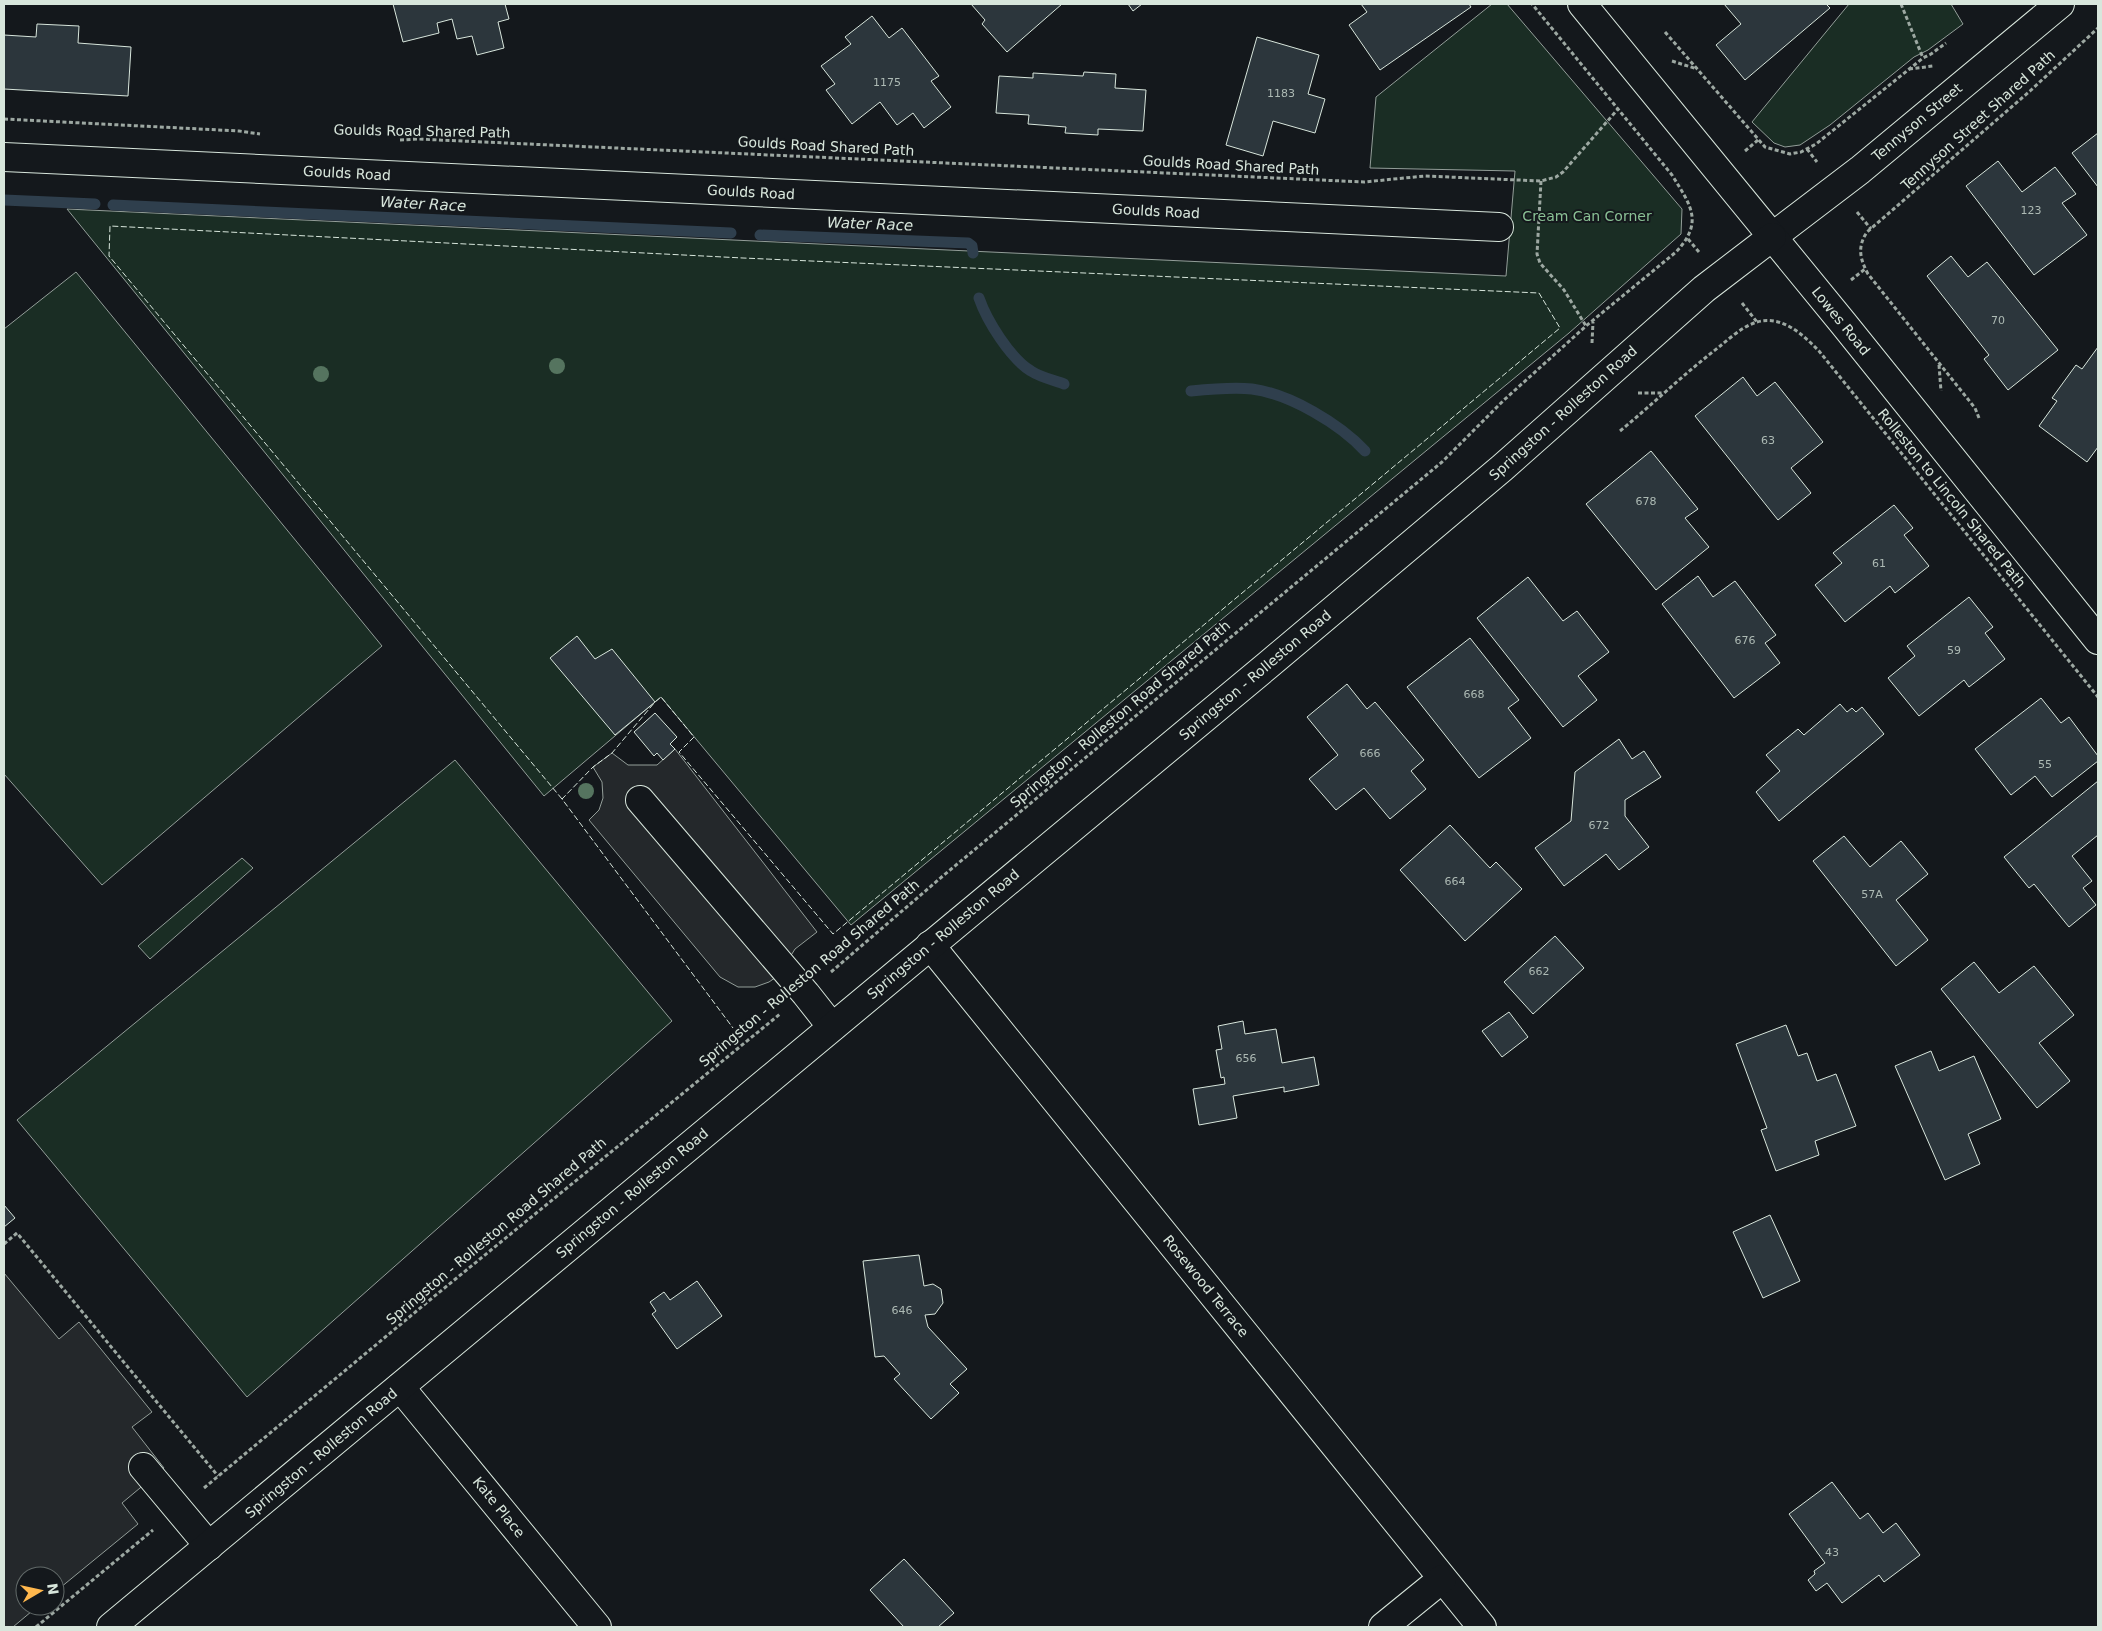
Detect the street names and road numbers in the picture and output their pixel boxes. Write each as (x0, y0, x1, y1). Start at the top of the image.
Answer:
street label: Tennyson Street Shared Path (1898, 46, 2058, 194)
street label: Tennyson Street (1868, 79, 1966, 165)
street label: Goulds Road Shared Path (333, 121, 511, 141)
street label: Goulds Road Shared Path (737, 133, 915, 159)
street label: Goulds Road Shared Path (1142, 152, 1320, 178)
street label: Goulds Road (303, 163, 391, 183)
street label: Goulds Road (707, 182, 795, 202)
street label: Goulds Road (1112, 201, 1200, 221)
street label: Lowes Road (1809, 284, 1873, 358)
street label: Springston - Rolleston Road (1486, 342, 1640, 484)
street label: Rolleston to Lincoln Shared Path (1875, 405, 2029, 591)
street label: Springston - Rolleston Road (1176, 607, 1334, 743)
street label: Springston - Rolleston Road Shared Path (1007, 617, 1233, 811)
street label: Springston - Rolleston Road (864, 866, 1022, 1002)
street label: Springston - Rolleston Road Shared Path (696, 876, 922, 1070)
street label: Springston - Rolleston Road (553, 1125, 711, 1261)
street label: Springston - Rolleston Road Shared Path (383, 1134, 609, 1328)
street label: Rosewood Terrace (1160, 1232, 1252, 1340)
street label: Springston - Rolleston Road (242, 1385, 400, 1521)
street label: Kate Place (470, 1473, 528, 1541)

